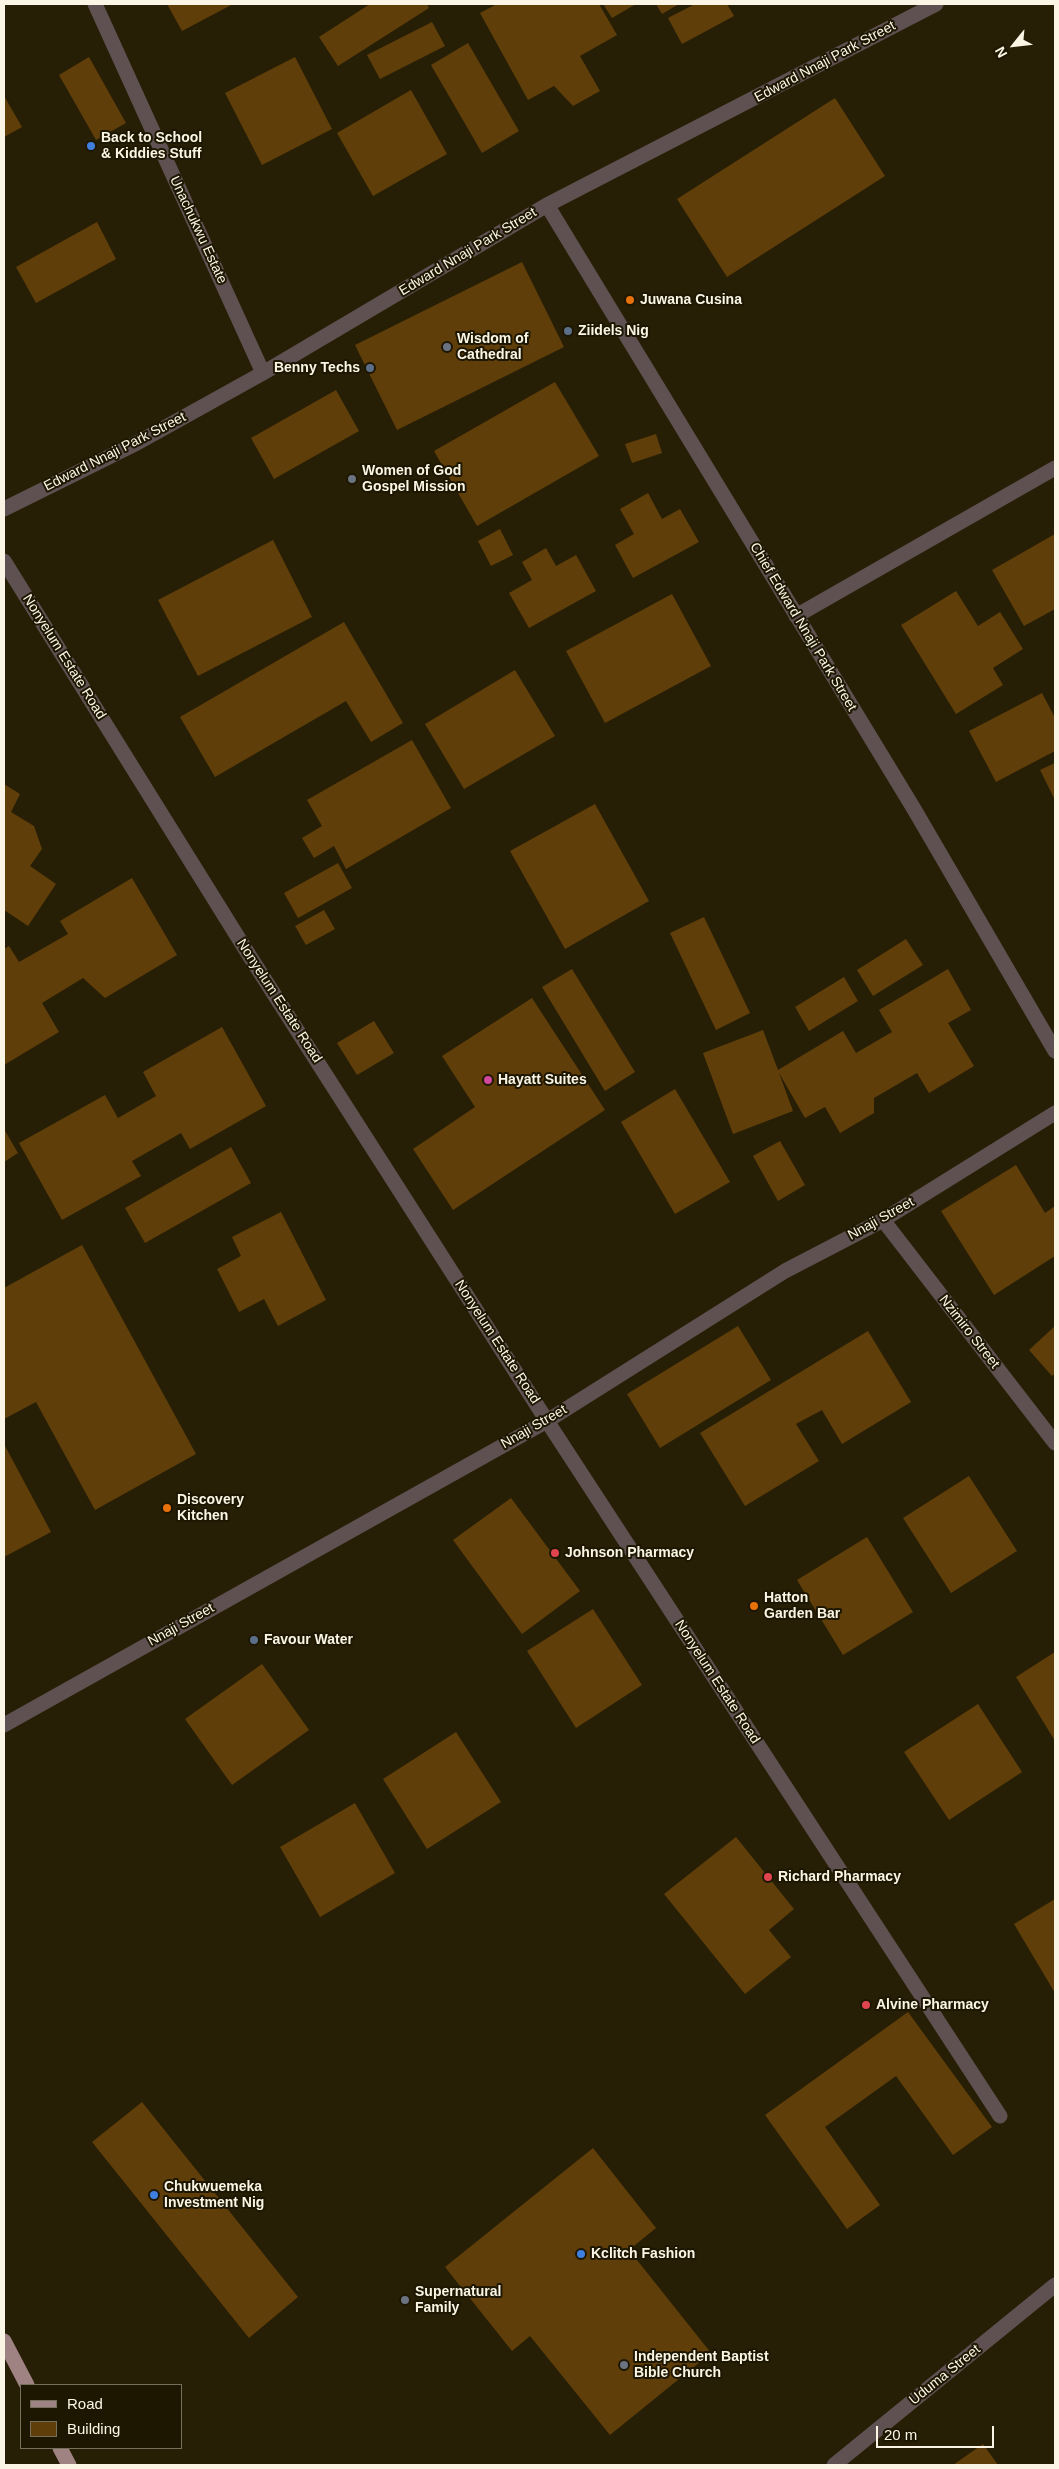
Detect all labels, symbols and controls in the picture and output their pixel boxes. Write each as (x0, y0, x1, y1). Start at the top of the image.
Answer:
street label: Edward Nnaji Park Street (752, 18, 898, 106)
north arrow (989, 20, 1039, 70)
text: N (991, 44, 1010, 61)
place label: Back to School & Kiddies Stuff (101, 130, 202, 162)
marker: Back to School & Kiddies Stuff (85, 140, 97, 152)
street label: Unachukwu Estate (166, 174, 230, 286)
street label: Edward Nnaji Park Street (396, 204, 540, 300)
place label: Juwana Cusina (640, 292, 742, 308)
marker: Juwana Cusina (624, 294, 636, 306)
place label: Ziidels Nig (578, 323, 649, 339)
marker: Ziidels Nig (562, 325, 574, 337)
place label: Wisdom of Cathedral (457, 331, 528, 364)
marker: Wisdom of Cathedral (441, 341, 453, 353)
place label: Benny Techs (274, 360, 360, 376)
marker: Benny Techs (364, 362, 376, 374)
street label: Edward Nnaji Park Street (41, 409, 189, 495)
place label: Women of God Gospel Mission (362, 463, 465, 496)
marker: Women of God Gospel Mission (346, 473, 358, 485)
street label: Chief Edward Nnaji Park Street (746, 540, 860, 714)
street label: Nonyelum Estate Road (19, 592, 109, 722)
street label: Nonyelum Estate Road (233, 936, 325, 1066)
place label: Hayatt Suites (498, 1072, 587, 1088)
marker: Hayatt Suites (482, 1074, 494, 1086)
street label: Nnaji Street (845, 1194, 917, 1244)
street label: Nonyelum Estate Road (451, 1277, 543, 1407)
street label: Nzimiro Street (935, 1292, 1003, 1372)
street label: Nnaji Street (498, 1401, 570, 1453)
place label: Discovery Kitchen (177, 1492, 244, 1524)
marker: Discovery Kitchen (161, 1502, 173, 1514)
place label: Johnson Pharmacy (565, 1545, 694, 1561)
marker: Johnson Pharmacy (549, 1547, 561, 1559)
place label: Hatton Garden Bar (764, 1590, 840, 1622)
street label: Nnaji Street (145, 1600, 217, 1650)
marker: Hatton Garden Bar (748, 1600, 760, 1612)
street label: Nonyelum Estate Road (671, 1617, 763, 1747)
place label: Favour Water (264, 1632, 353, 1648)
marker: Favour Water (248, 1634, 260, 1646)
place label: Richard Pharmacy (778, 1869, 901, 1885)
marker: Richard Pharmacy (762, 1871, 774, 1883)
place label: Alvine Pharmacy (876, 1997, 989, 2013)
marker: Alvine Pharmacy (860, 1999, 872, 2011)
place label: Chukwuemeka Investment Nig (164, 2179, 264, 2212)
marker: Chukwuemeka Investment Nig (148, 2189, 160, 2201)
place label: Kclitch Fashion (591, 2246, 695, 2262)
marker: Kclitch Fashion (575, 2248, 587, 2260)
place label: Supernatural Family (415, 2284, 501, 2316)
marker: Supernatural Family (399, 2294, 411, 2306)
street label: Uduma Street (906, 2341, 984, 2409)
place label: Independent Baptist Bible Church (634, 2349, 769, 2382)
marker: Independent Baptist Bible Church (618, 2359, 630, 2371)
legend (20, 2384, 182, 2449)
text: Road (67, 2395, 103, 2412)
scale bar (879, 2416, 996, 2448)
text: Building (67, 2420, 120, 2437)
text: 20 m (884, 2426, 917, 2443)

